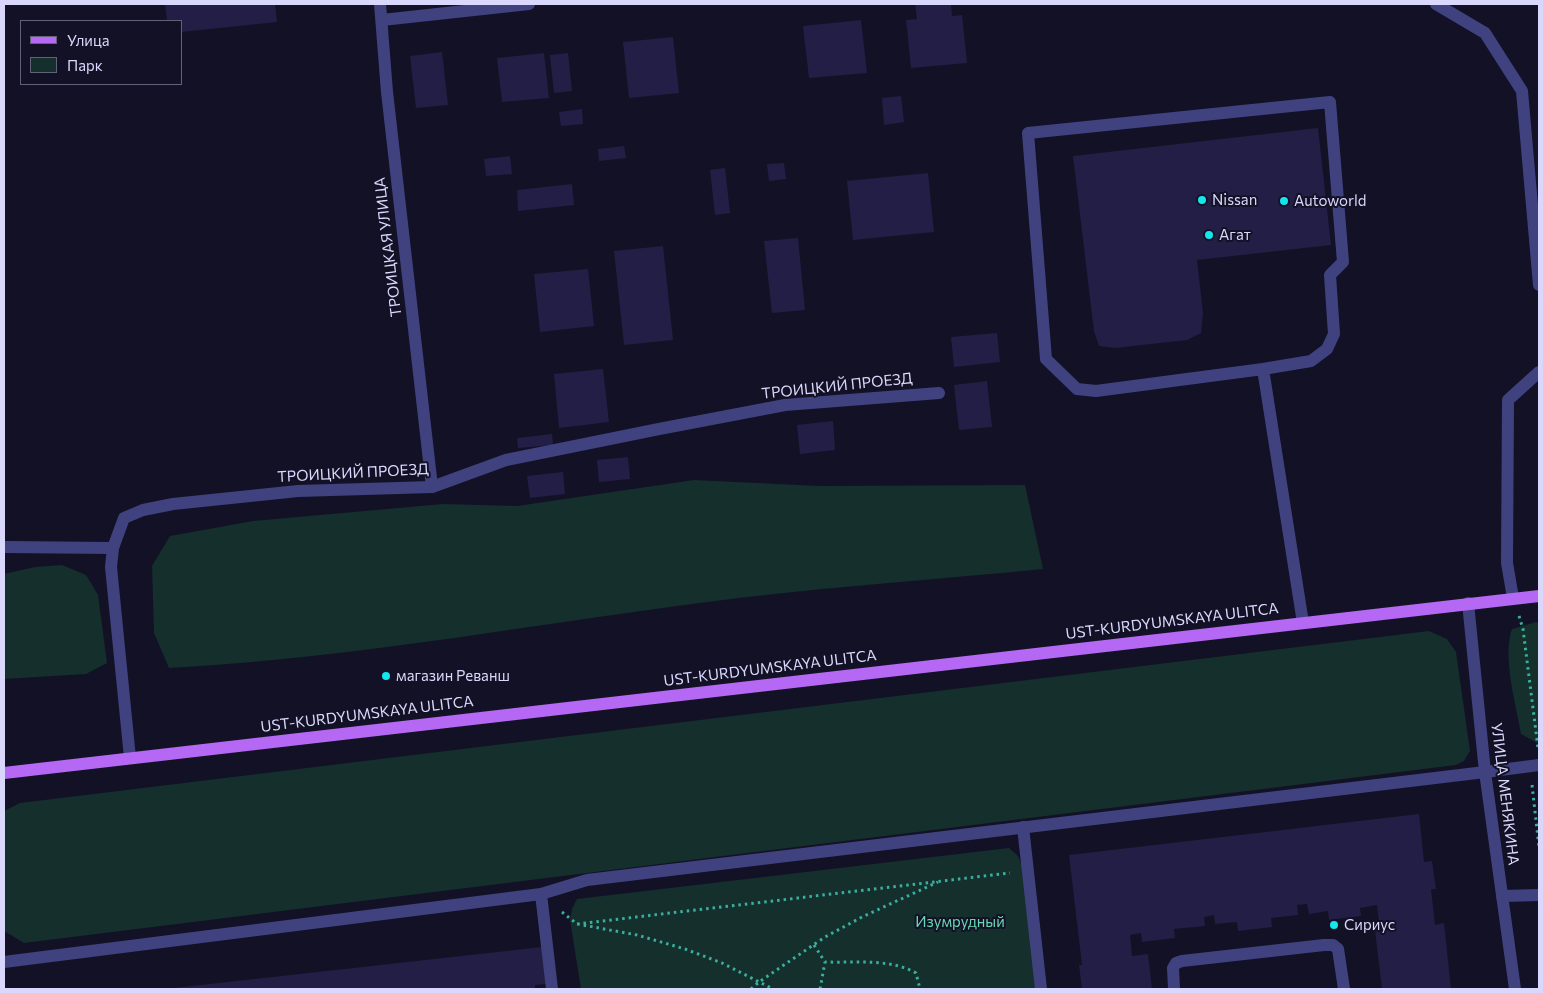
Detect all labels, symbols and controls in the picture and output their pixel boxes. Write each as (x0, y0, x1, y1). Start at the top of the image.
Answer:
legend (20, 20, 182, 85)
text: Улица (67, 31, 109, 49)
text: Парк (67, 56, 103, 74)
street label: ТРОИЦКАЯ УЛИЦА (371, 176, 405, 318)
place label: Nissan (1212, 191, 1257, 209)
place label: Autoworld (1294, 192, 1366, 210)
marker: Nissan (1196, 194, 1208, 206)
marker: Autoworld (1278, 195, 1290, 207)
place label: Агат (1219, 226, 1251, 244)
marker: Агат (1203, 229, 1215, 241)
street label: ТРОИЦКИЙ ПРОЕЗД (761, 369, 913, 403)
street label: ТРОИЦКИЙ ПРОЕЗД (277, 460, 429, 486)
street label: UST-KURDYUMSKAYA ULITCA (1065, 599, 1279, 643)
street label: UST-KURDYUMSKAYA ULITCA (663, 646, 877, 690)
place label: магазин Реванш (396, 667, 510, 685)
marker: магазин Реванш (380, 670, 392, 682)
street label: UST-KURDYUMSKAYA ULITCA (260, 692, 474, 736)
street label: УЛИЦА МЕНЯКИНА (1487, 722, 1523, 866)
park label: Изумрудный (915, 913, 1005, 931)
place label: Сириус (1344, 916, 1395, 934)
marker: Сириус (1328, 919, 1340, 931)

